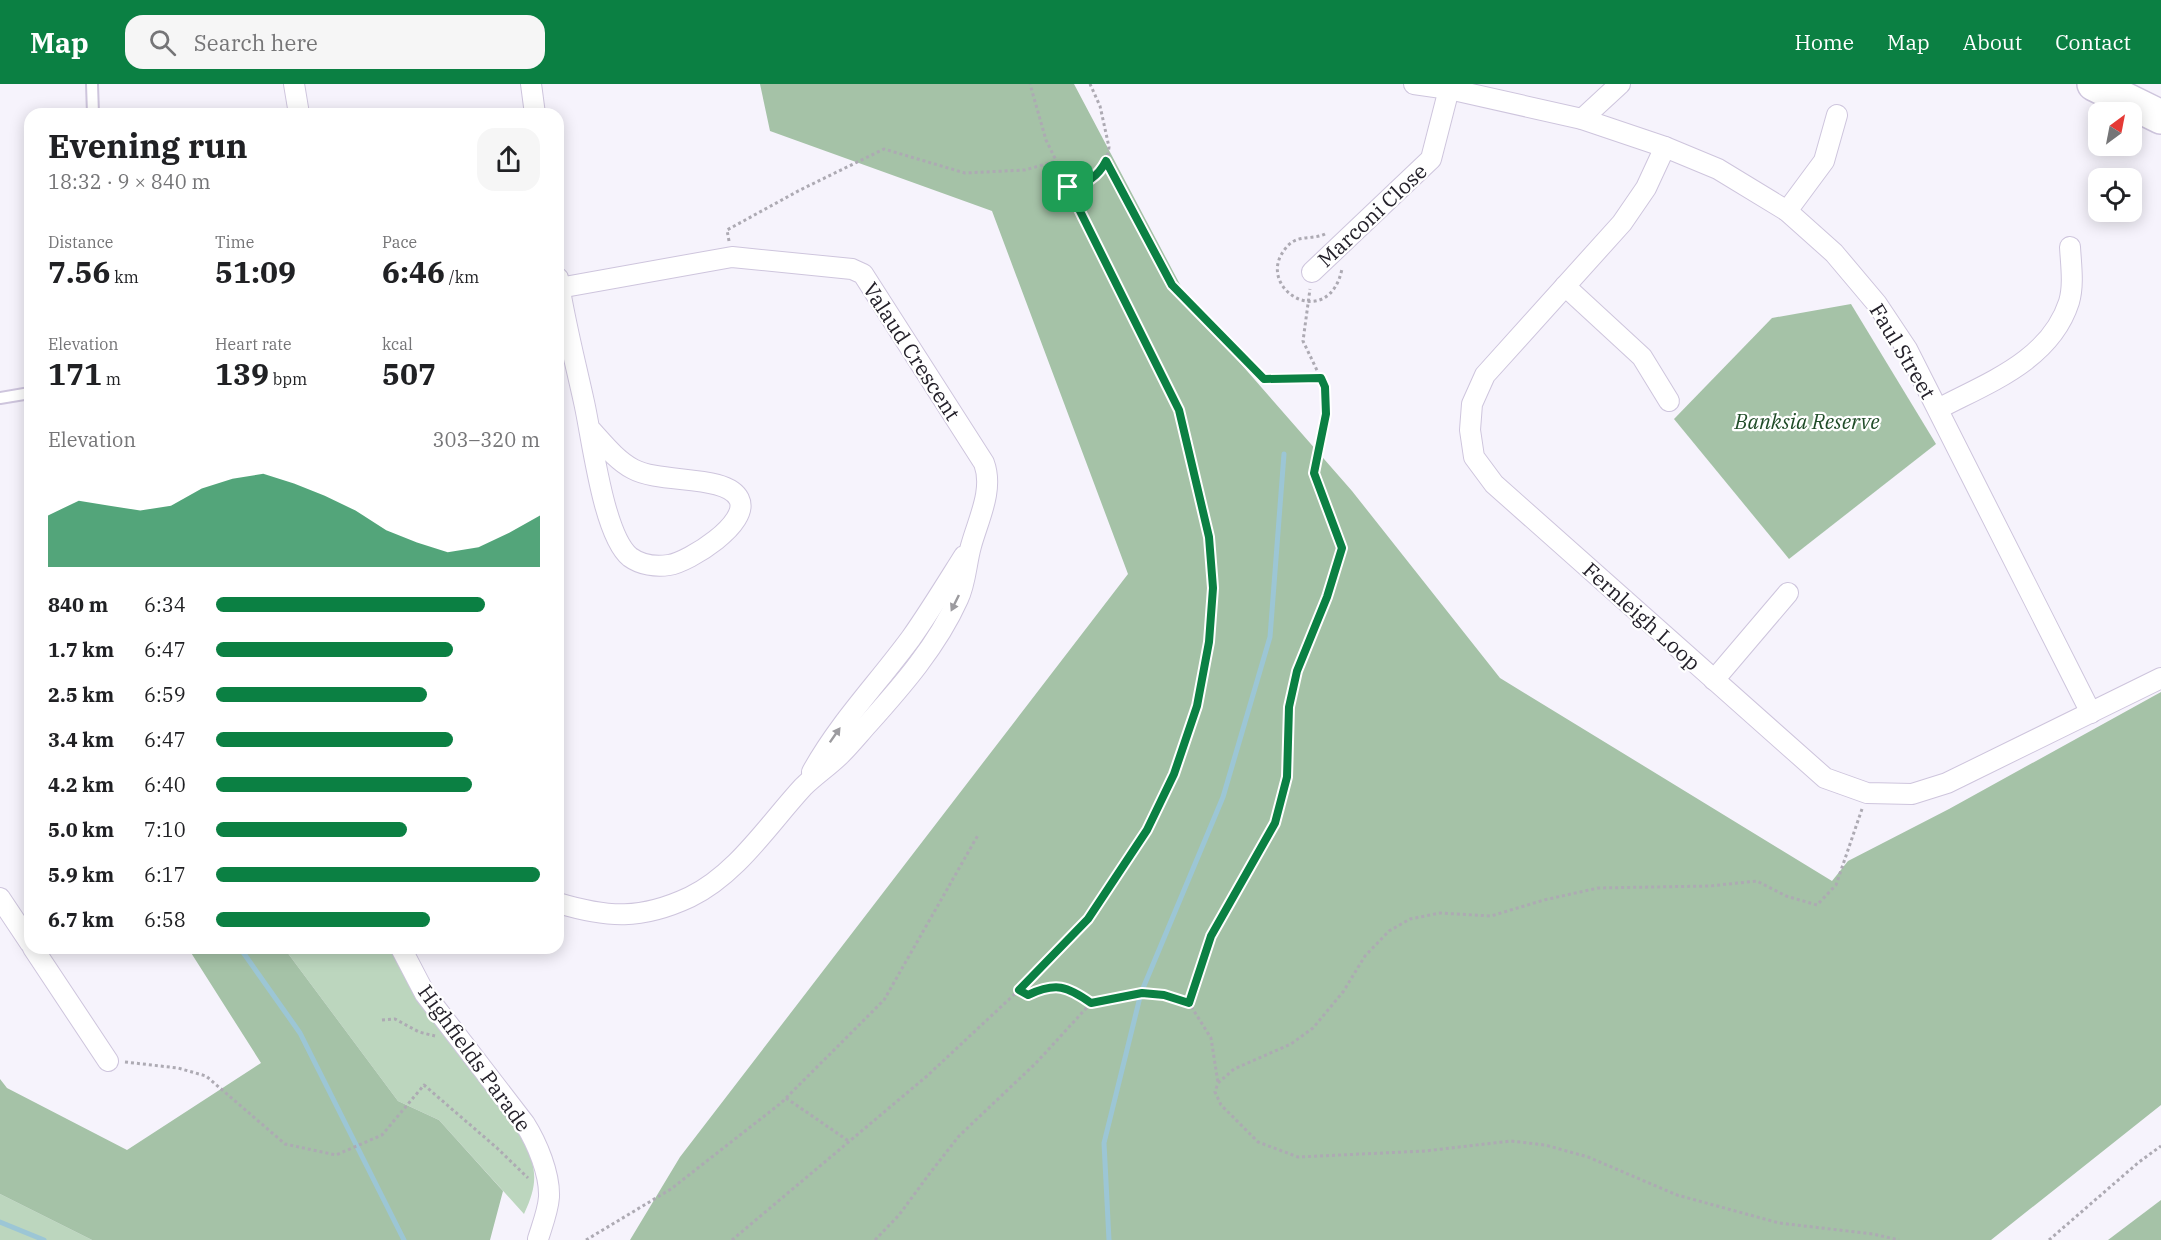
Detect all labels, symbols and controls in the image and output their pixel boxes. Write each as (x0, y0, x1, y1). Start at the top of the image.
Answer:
search box (125, 15, 545, 69)
text: Map (30, 24, 89, 61)
icon: search (146, 26, 179, 59)
text: Search here (194, 28, 318, 57)
text: Home (1794, 28, 1854, 56)
text: Map (1887, 28, 1930, 56)
text: About (1963, 28, 2022, 56)
text: Contact (2055, 28, 2131, 56)
north arrow (2088, 102, 2142, 156)
map controls (2088, 102, 2142, 222)
text: Evening run (48, 124, 248, 167)
button: share (477, 128, 540, 191)
street label: Marconi Close (1311, 157, 1433, 273)
pin (1042, 161, 1093, 212)
text: 18:32 · 9 × 840 m (48, 168, 211, 195)
button: locate (2088, 168, 2142, 222)
icon: arrive (1051, 170, 1084, 203)
text: Distance (48, 232, 113, 252)
text: Time (215, 232, 254, 252)
text: Pace (382, 232, 417, 252)
text: 7.56 (48, 252, 110, 291)
text: 51:09 (215, 252, 296, 291)
text: 6:46 (382, 252, 445, 291)
text: km (110, 267, 139, 287)
text: /km (445, 267, 479, 287)
street label: Valaud Crescent (857, 277, 967, 425)
street label: Faul Street (1863, 298, 1943, 404)
text: Elevation (48, 334, 118, 354)
text: Heart rate (215, 334, 292, 354)
text: kcal (382, 334, 413, 354)
text: 171 (48, 354, 102, 393)
text: 139 (215, 354, 269, 393)
text: 507 (382, 354, 436, 393)
text: m (102, 369, 121, 389)
text: bpm (269, 369, 307, 389)
park label: Banksia Reserve (1734, 407, 1880, 435)
text: Elevation (48, 426, 136, 453)
text: 303–320 m (433, 426, 540, 453)
street label: Fernleigh Loop (1577, 556, 1707, 676)
text: 840 m (48, 591, 108, 618)
text: 6:34 (144, 591, 186, 618)
one-way arrow (951, 594, 960, 611)
text: 1.7 km (48, 636, 114, 663)
text: 6:47 (144, 636, 186, 663)
text: 2.5 km (48, 681, 114, 708)
text: 6:59 (144, 681, 186, 708)
text: 3.4 km (48, 726, 114, 753)
text: 6:47 (144, 726, 186, 753)
one-way arrow (829, 728, 841, 744)
text: 4.2 km (48, 771, 114, 798)
text: 6:40 (144, 771, 186, 798)
text: 5.0 km (48, 816, 114, 843)
text: 7:10 (144, 816, 186, 843)
text: 5.9 km (48, 861, 114, 888)
text: 6:17 (144, 861, 186, 888)
text: 6.7 km (48, 906, 114, 933)
text: 6:58 (144, 906, 186, 933)
street label: Highfields Parade (412, 979, 538, 1137)

